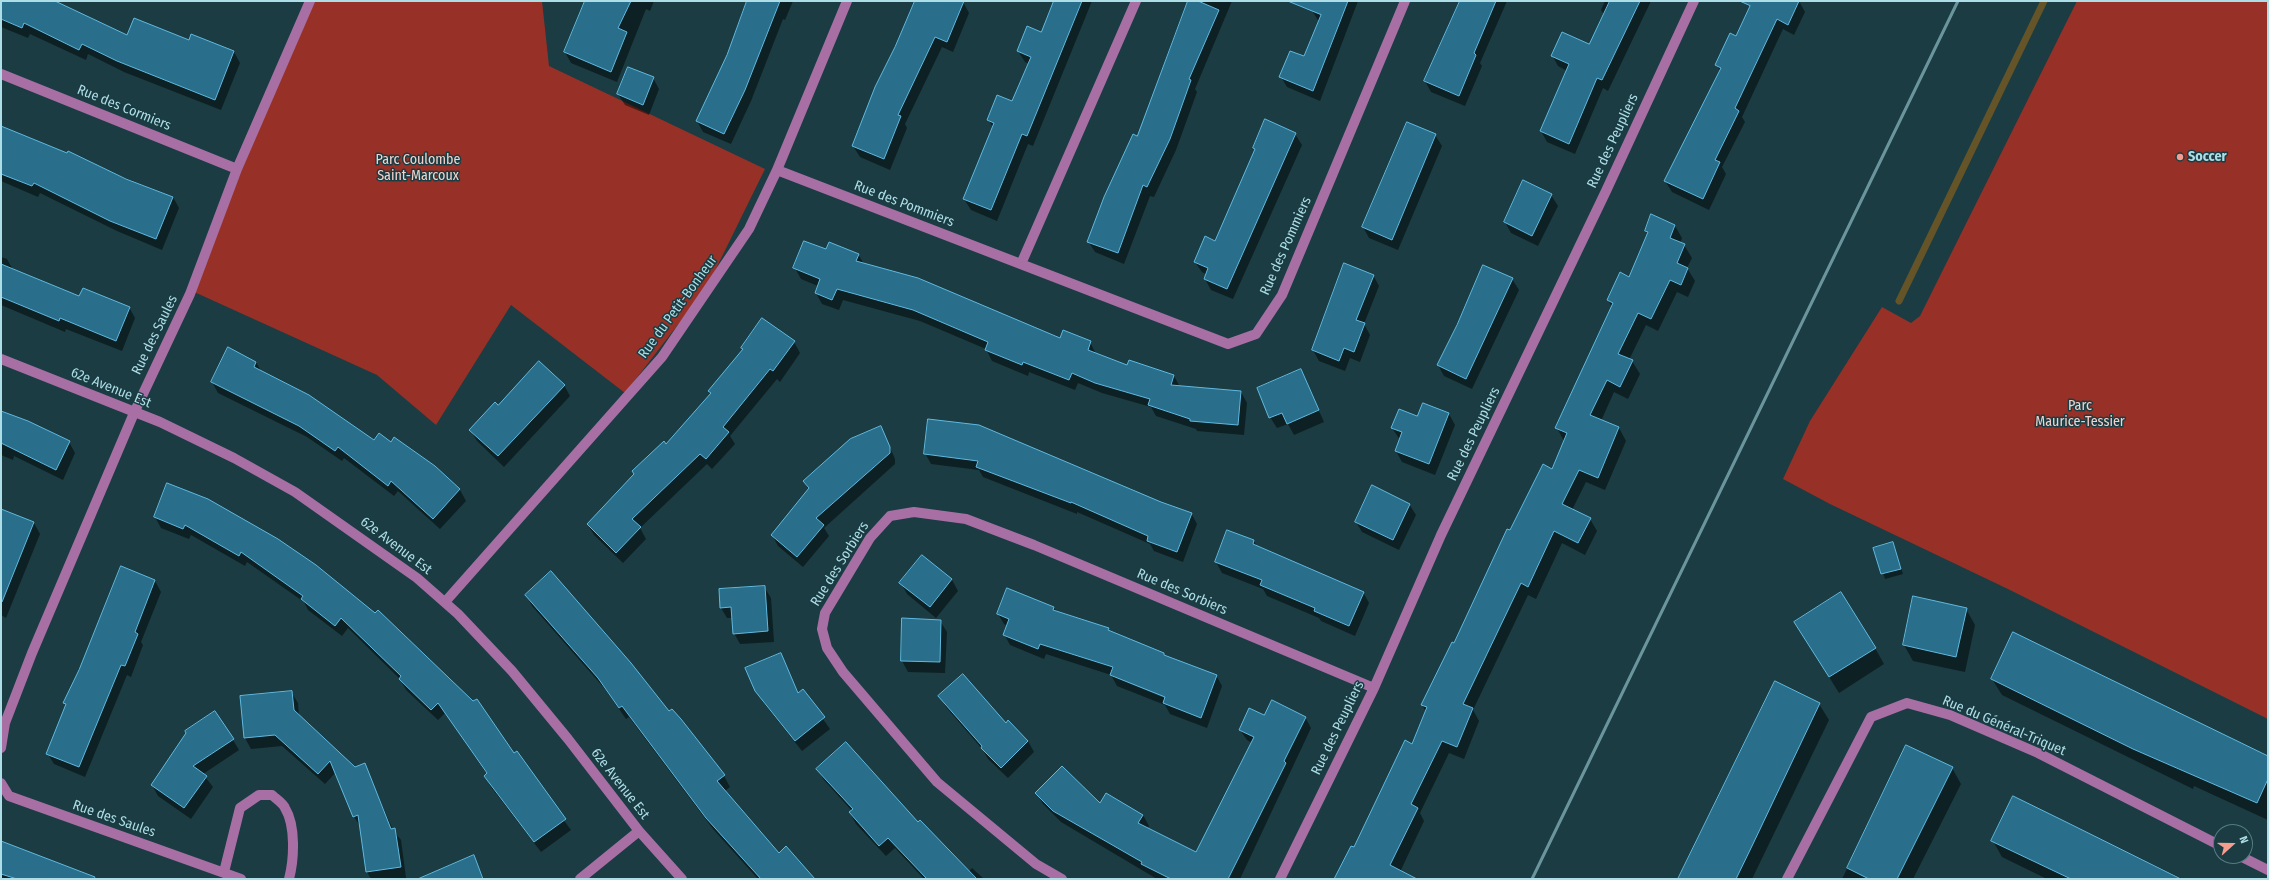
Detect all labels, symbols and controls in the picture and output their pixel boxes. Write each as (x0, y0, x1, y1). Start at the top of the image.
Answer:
street label: Rue des Cormiers (75, 82, 173, 134)
street label: Rue des Peupliers (1584, 91, 1642, 191)
place label: Soccer (2188, 149, 2227, 165)
park label: Parc Coulombe Saint-Marcoux (376, 152, 460, 184)
marker: Soccer (2175, 152, 2185, 162)
street label: Rue des Pommiers (852, 177, 956, 231)
street label: Rue des Pommiers (1257, 194, 1315, 298)
street label: Rue du Petit-Bonheur (635, 252, 721, 362)
street label: Rue des Saules (128, 292, 182, 378)
street label: 62e Avenue Est (68, 364, 154, 412)
street label: Rue des Peupliers (1444, 384, 1504, 484)
park label: Parc Maurice-Tessier (2035, 398, 2125, 430)
street label: 62e Avenue Est (357, 514, 435, 578)
street label: Rue des Sorbiers (807, 519, 873, 609)
street label: Rue des Sorbiers (1134, 565, 1230, 619)
street label: Rue des Peupliers (1308, 678, 1368, 778)
street label: Rue du Général-Triquet (1940, 692, 2068, 760)
street label: 62e Avenue Est (587, 745, 653, 823)
street label: Rue des Saules (70, 797, 158, 841)
north arrow (2213, 824, 2253, 864)
text: N (2236, 834, 2251, 845)

